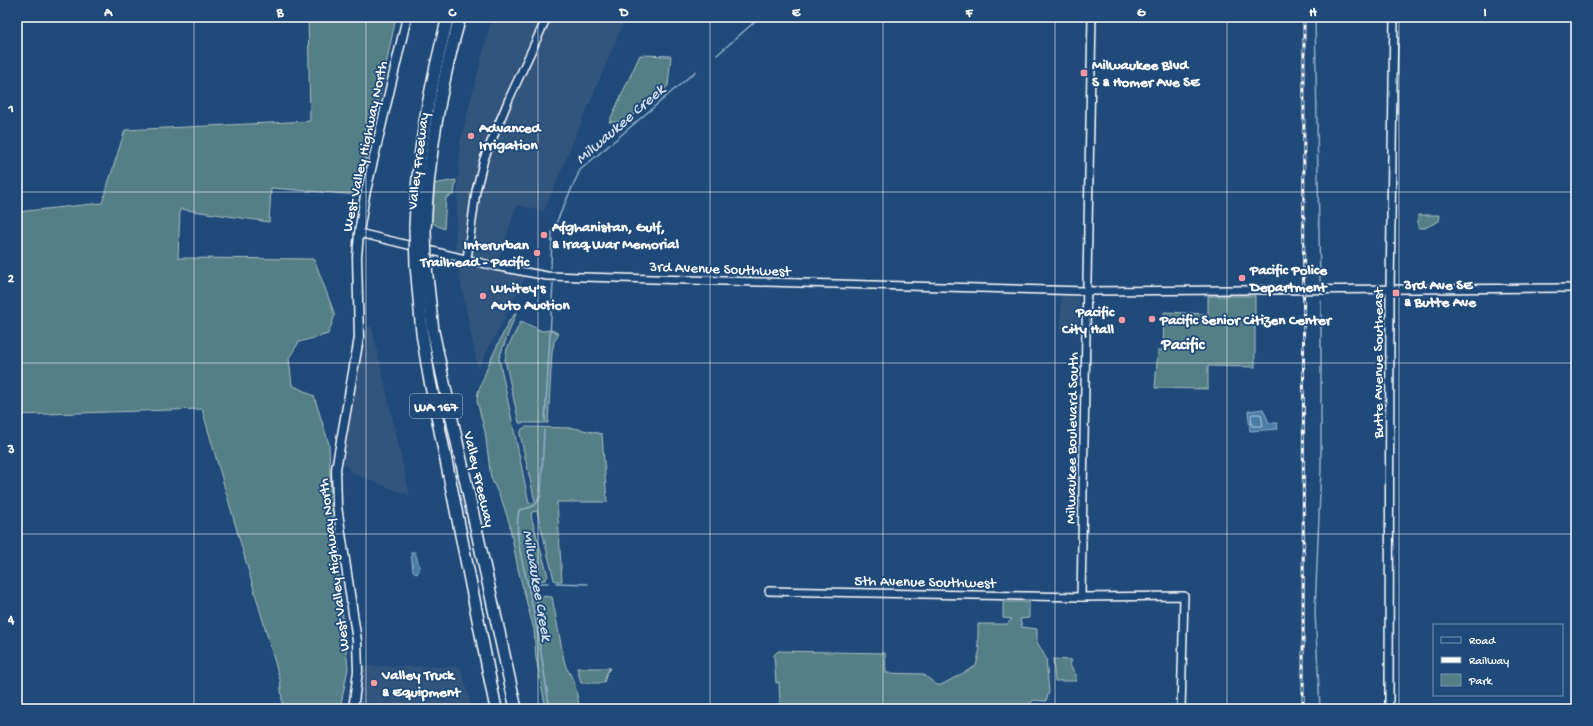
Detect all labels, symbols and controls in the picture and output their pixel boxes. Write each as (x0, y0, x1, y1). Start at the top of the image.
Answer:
text: A (103, 6, 113, 21)
text: B (276, 6, 285, 21)
text: C (447, 6, 457, 21)
text: D (619, 6, 629, 21)
text: E (792, 6, 801, 21)
text: F (965, 6, 974, 21)
text: G (1137, 6, 1146, 21)
text: H (1309, 6, 1317, 21)
text: I (1483, 6, 1487, 21)
place label: Milwaukee Blvd S & Homer Ave SE (1092, 57, 1201, 92)
street label: West Valley Highway North (339, 59, 393, 233)
marker: Milwaukee Blvd S & Homer Ave SE (1079, 68, 1089, 78)
water label: Milwaukee Creek (573, 80, 671, 170)
text: 1 (7, 102, 14, 117)
street label: Valley Freeway (404, 111, 434, 212)
place label: Advanced Irrigation (478, 120, 543, 155)
marker: Advanced Irrigation (466, 131, 476, 141)
place label: Afghanistan, Gulf, & Iraq War Memorial (551, 219, 680, 254)
marker: Afghanistan, Gulf, & Iraq War Memorial (539, 230, 549, 240)
place label: Interurban Trailhead - Pacific (419, 237, 530, 272)
marker: Interurban Trailhead - Pacific (532, 248, 542, 258)
street label: 3rd Avenue Southwest (648, 259, 793, 282)
place label: Pacific Police Department (1248, 262, 1328, 297)
text: 2 (8, 272, 15, 287)
marker: Pacific Police Department (1237, 273, 1247, 283)
place label: 3rd Ave SE & Butte Ave (1403, 277, 1477, 312)
place label: Whitey's Auto Auction (490, 280, 570, 315)
street label: Butte Avenue Southeast (1370, 286, 1388, 439)
marker: 3rd Ave SE & Butte Ave (1391, 288, 1401, 298)
marker: Whitey's Auto Auction (478, 291, 488, 301)
place label: Pacific City Hall (1061, 304, 1115, 339)
place label: Pacific Senior Citizen Center (1159, 312, 1333, 330)
marker: Pacific Senior Citizen Center (1147, 314, 1157, 324)
marker: Pacific City Hall (1117, 315, 1127, 325)
district label: Pacific (1161, 336, 1206, 356)
street label: Milwaukee Boulevard South (1063, 352, 1083, 524)
road number: WA 167 (410, 394, 462, 418)
street label: Valley Freeway (458, 429, 498, 530)
text: 3 (7, 443, 15, 458)
street label: West Valley Highway North (315, 477, 355, 652)
water label: Milwaukee Creek (516, 529, 555, 644)
street label: 5th Avenue Southwest (854, 573, 998, 593)
text: 4 (7, 613, 15, 628)
legend (1433, 624, 1563, 696)
text: Road (1469, 635, 1496, 649)
text: Railway (1469, 655, 1509, 669)
place label: Valley Truck & Equipment (381, 667, 462, 702)
text: Park (1468, 675, 1494, 689)
marker: Valley Truck & Equipment (369, 678, 379, 688)

